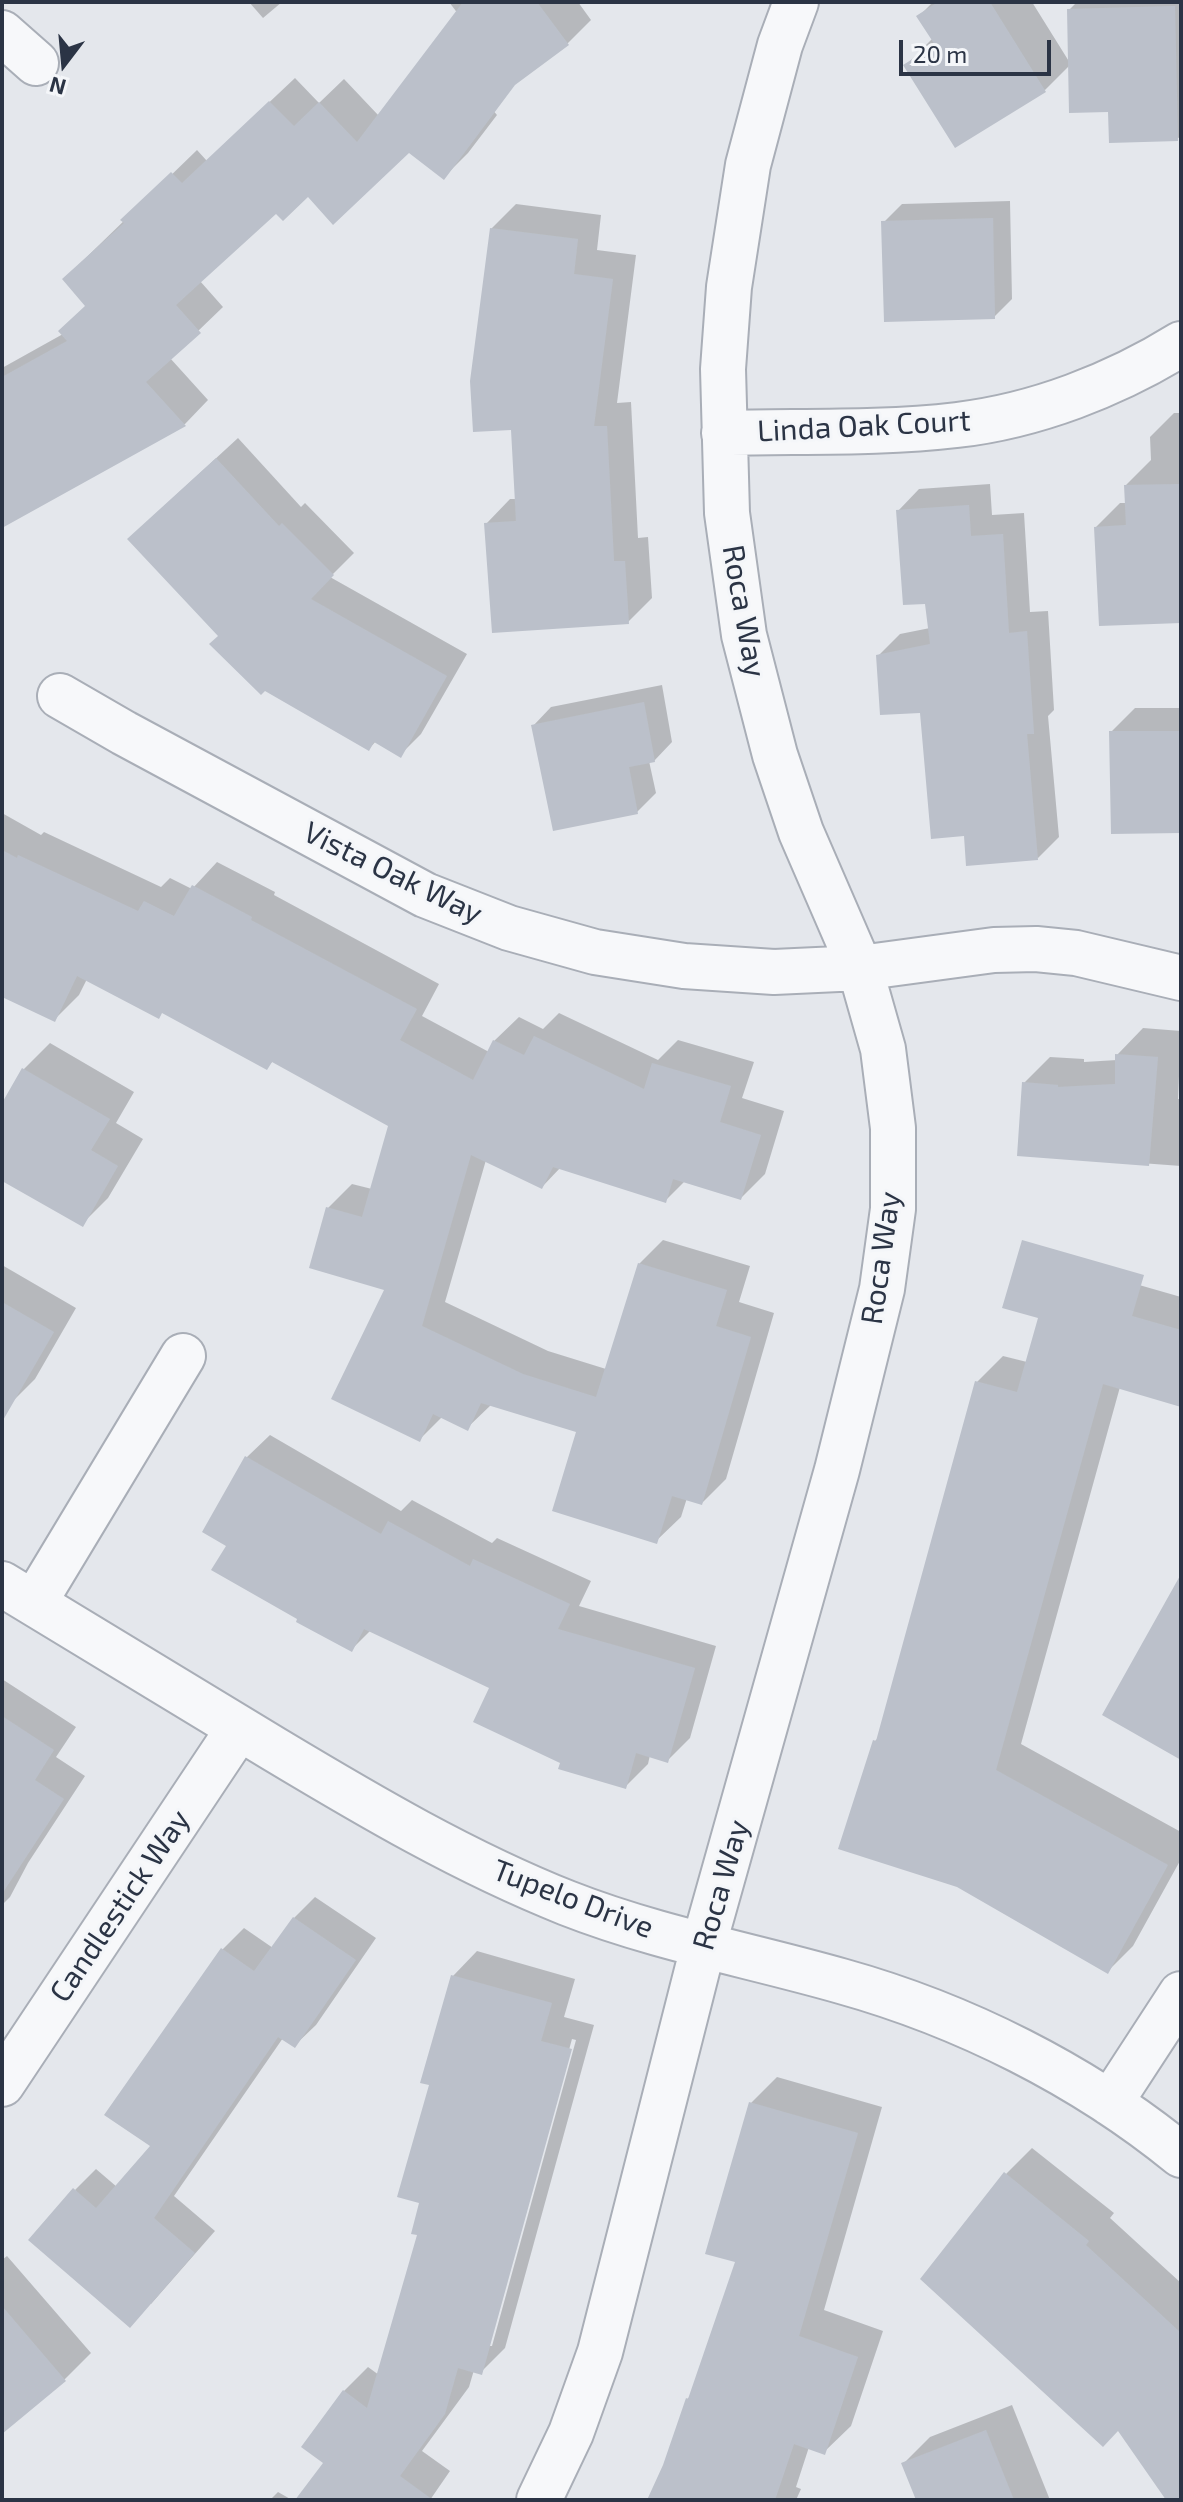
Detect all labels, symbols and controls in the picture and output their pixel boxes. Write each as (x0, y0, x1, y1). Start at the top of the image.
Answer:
north arrow (24, 24, 104, 104)
scale bar (903, 24, 1055, 74)
text: 20 m (913, 39, 967, 68)
text: N (46, 72, 69, 102)
street label: Linda Oak Court (756, 402, 972, 450)
street label: Roca Way (715, 542, 773, 680)
street label: Vista Oak Way (298, 814, 488, 932)
street label: Roca Way (854, 1189, 908, 1327)
street label: Candlestick Way (42, 1803, 198, 2009)
street label: Roca Way (685, 1816, 757, 1954)
street label: Tupelo Drive (488, 1852, 658, 1946)

